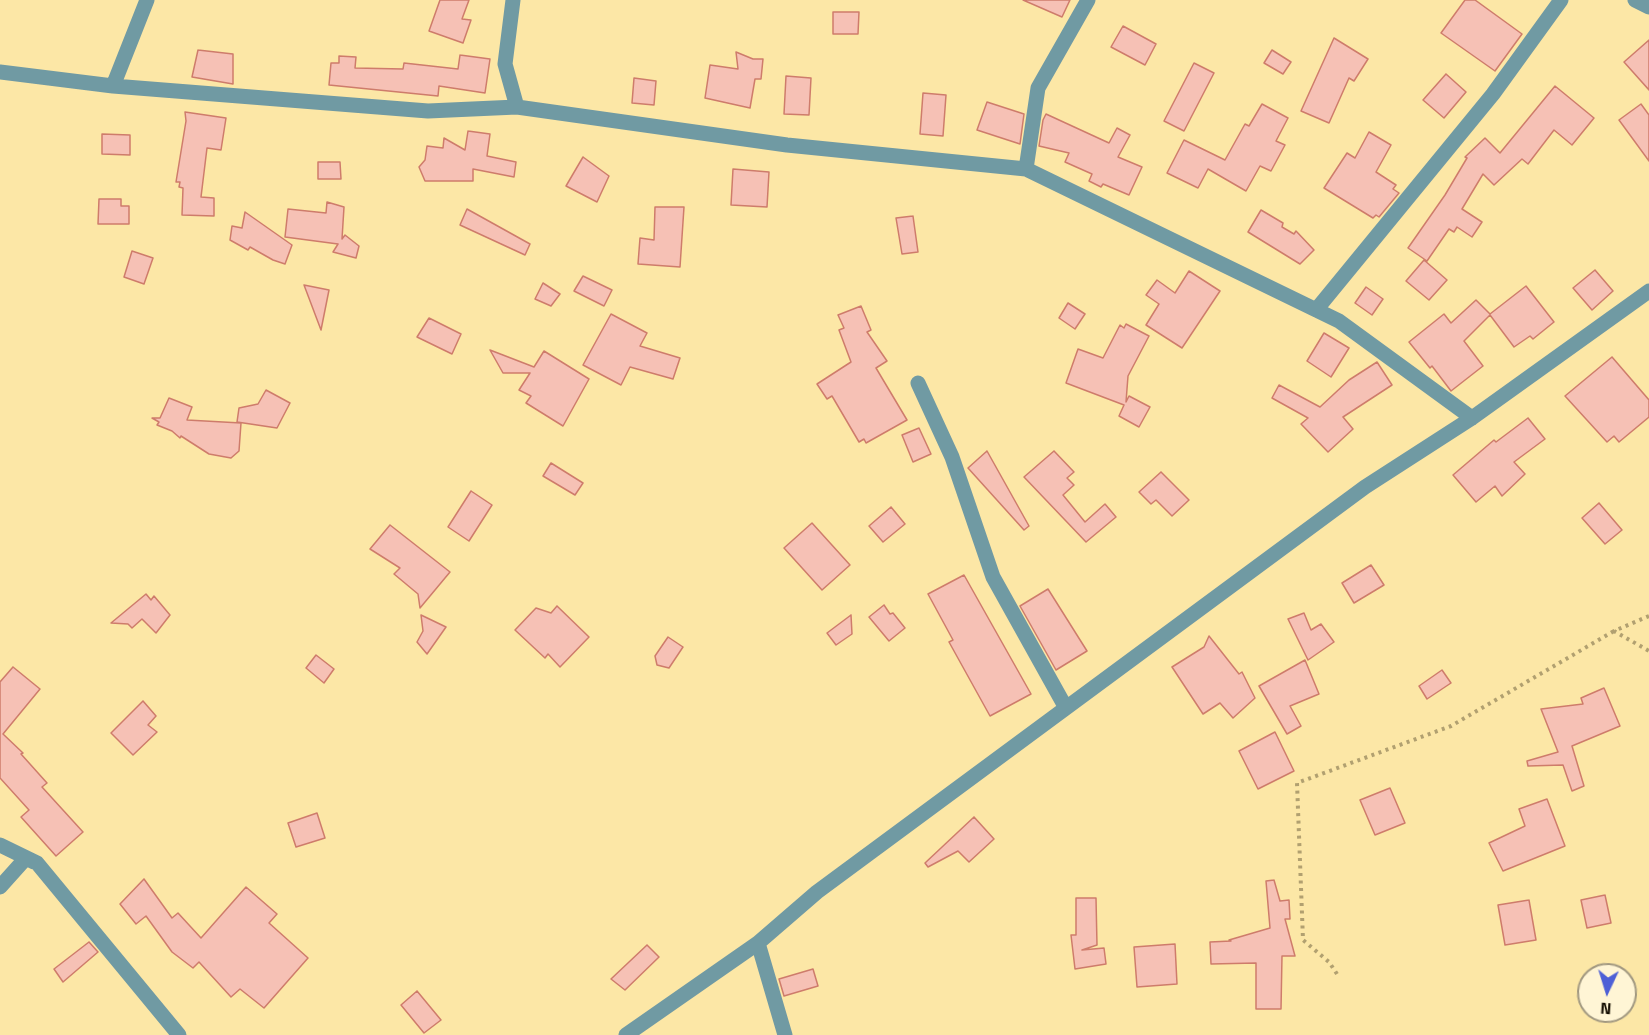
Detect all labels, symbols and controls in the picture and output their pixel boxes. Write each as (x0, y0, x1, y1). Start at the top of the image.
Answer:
north arrow (1577, 963, 1637, 1023)
text: N (1600, 997, 1612, 1021)

